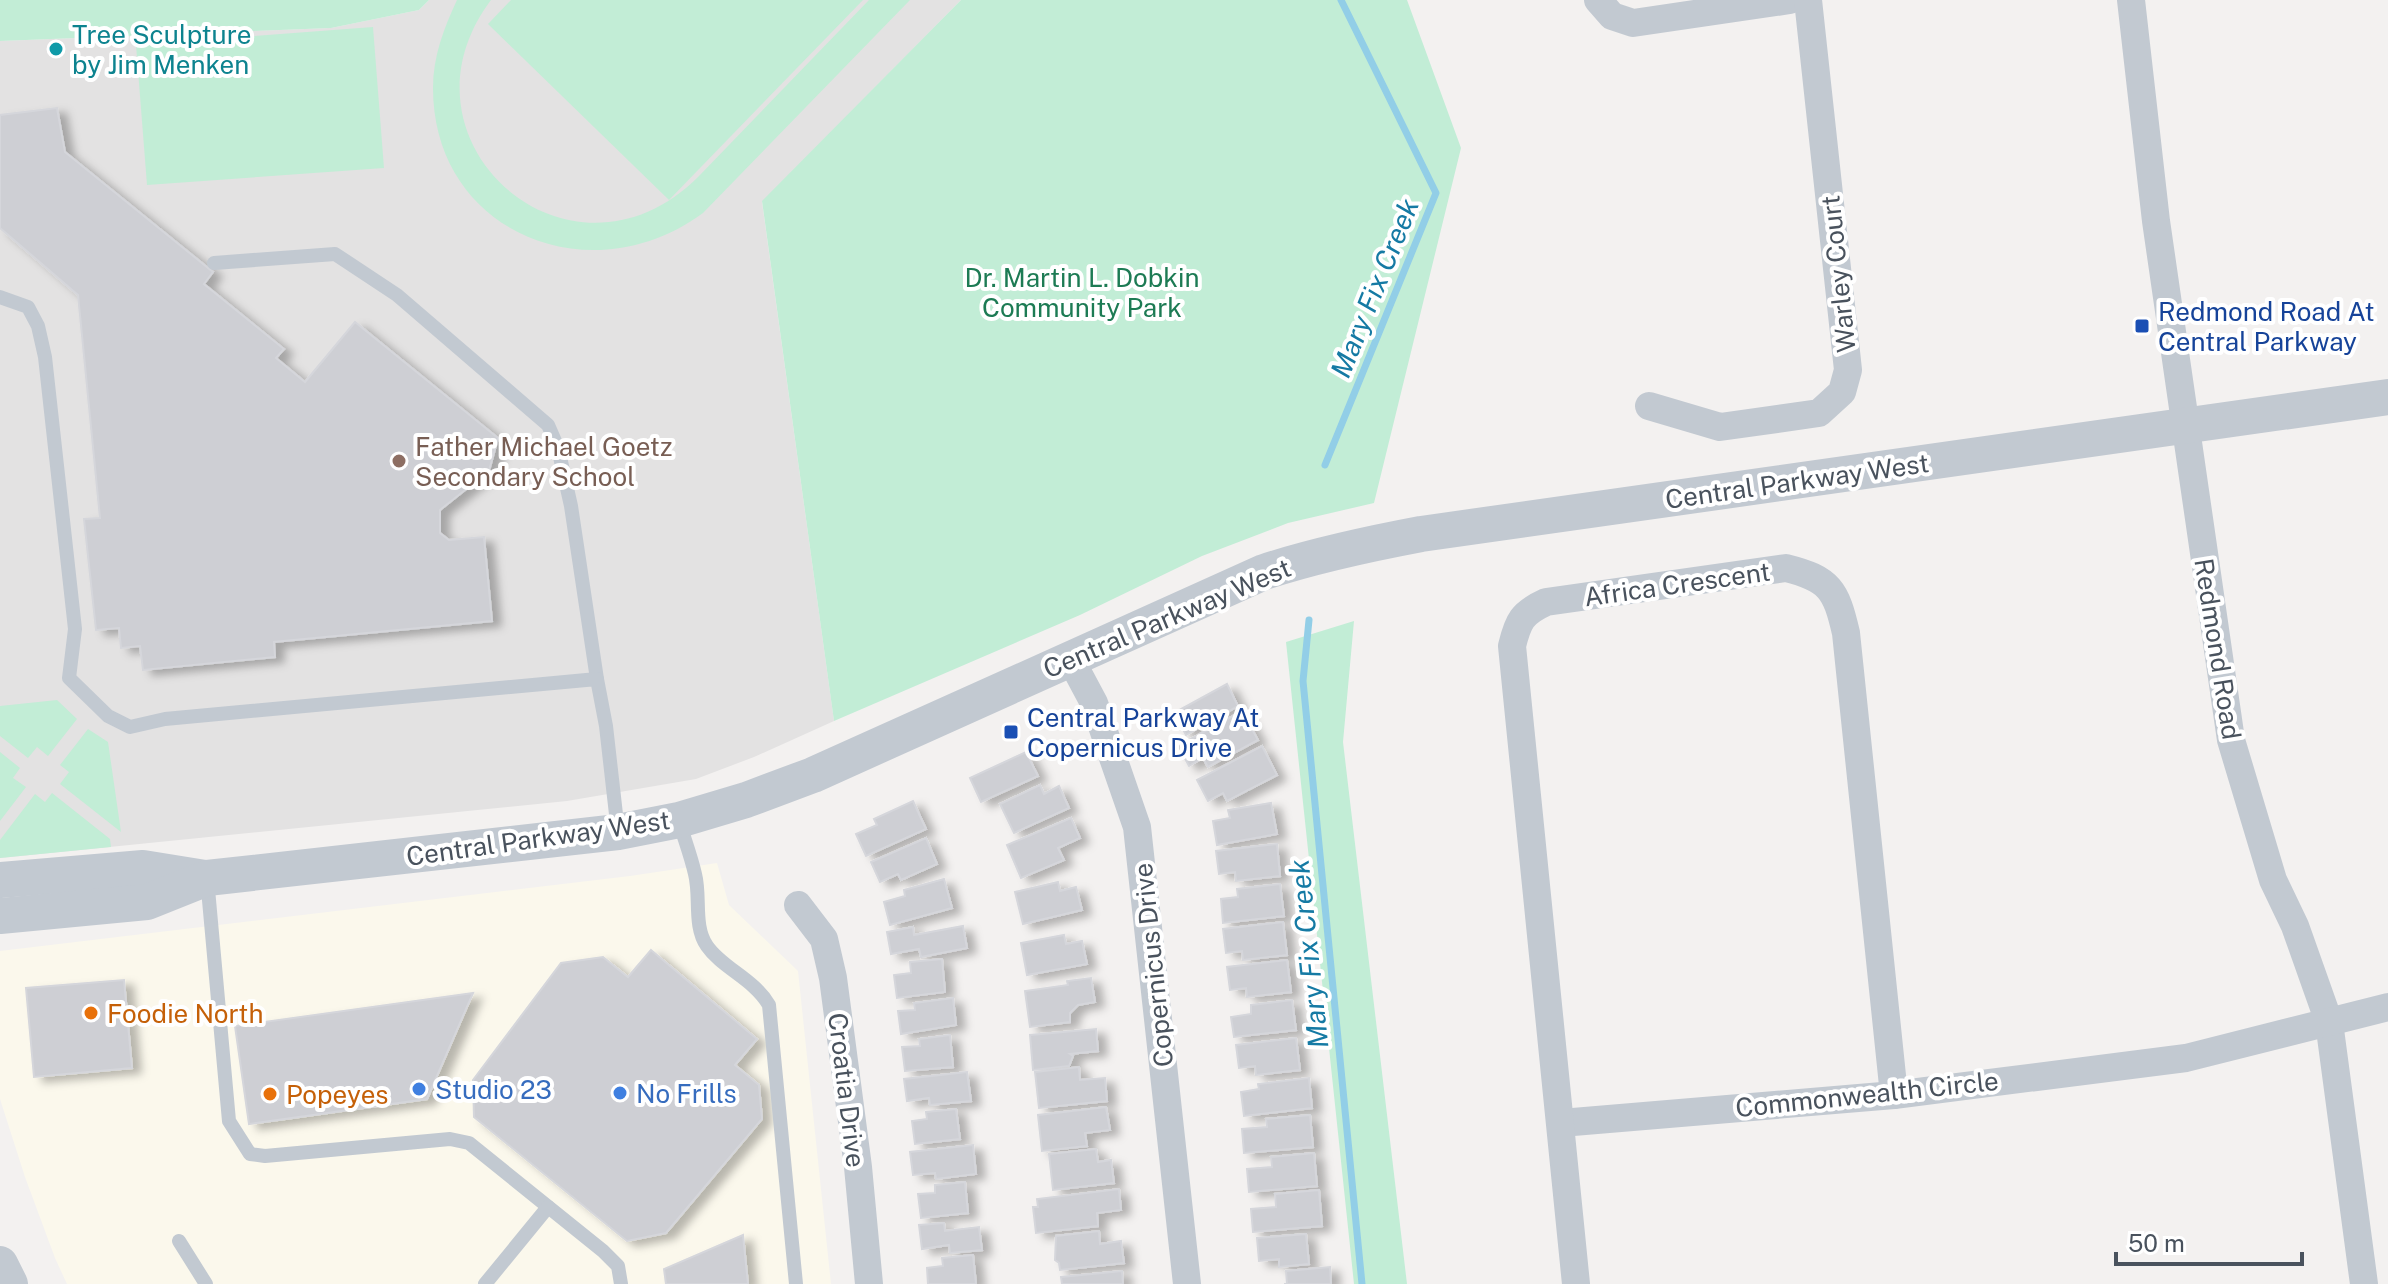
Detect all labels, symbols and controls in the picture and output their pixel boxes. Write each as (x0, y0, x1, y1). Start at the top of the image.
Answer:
place label: Tree Sculpture by Jim Menken (72, 19, 251, 80)
marker: Tree Sculpture by Jim Menken (47, 40, 65, 58)
water label: Mary Fix Creek (1323, 194, 1425, 382)
street label: Warley Court (1814, 194, 1862, 354)
park label: Dr. Martin L. Dobkin Community Park (965, 262, 1200, 323)
place label: Redmond Road At Central Parkway (2158, 296, 2375, 357)
marker: Redmond Road At Central Parkway (2133, 317, 2151, 335)
place label: Father Michael Goetz Secondary School (415, 431, 672, 492)
street label: Central Parkway West (1663, 447, 1931, 515)
marker: Father Michael Goetz Secondary School (390, 452, 408, 470)
street label: Central Parkway West (1039, 552, 1295, 684)
street label: Africa Crescent (1582, 556, 1772, 612)
street label: Redmond Road (2188, 556, 2248, 742)
place label: Central Parkway At Copernicus Drive (1027, 702, 1259, 763)
marker: Central Parkway At Copernicus Drive (1002, 723, 1020, 741)
street label: Central Parkway West (404, 804, 672, 872)
water label: Mary Fix Creek (1282, 858, 1334, 1050)
street label: Copernicus Drive (1127, 861, 1179, 1069)
place label: Foodie North (107, 998, 263, 1029)
marker: Foodie North (82, 1004, 100, 1022)
street label: Croatia Drive (822, 1011, 872, 1169)
street label: Commonwealth Circle (1734, 1065, 2000, 1123)
place label: Studio 23 (435, 1074, 552, 1105)
place label: No Frills (636, 1078, 737, 1109)
place label: Popeyes (286, 1079, 389, 1110)
marker: Studio 23 (410, 1080, 428, 1098)
marker: No Frills (611, 1084, 629, 1102)
marker: Popeyes (261, 1085, 279, 1103)
scale bar (2116, 1216, 2302, 1266)
text: 50 m (2128, 1229, 2185, 1257)

